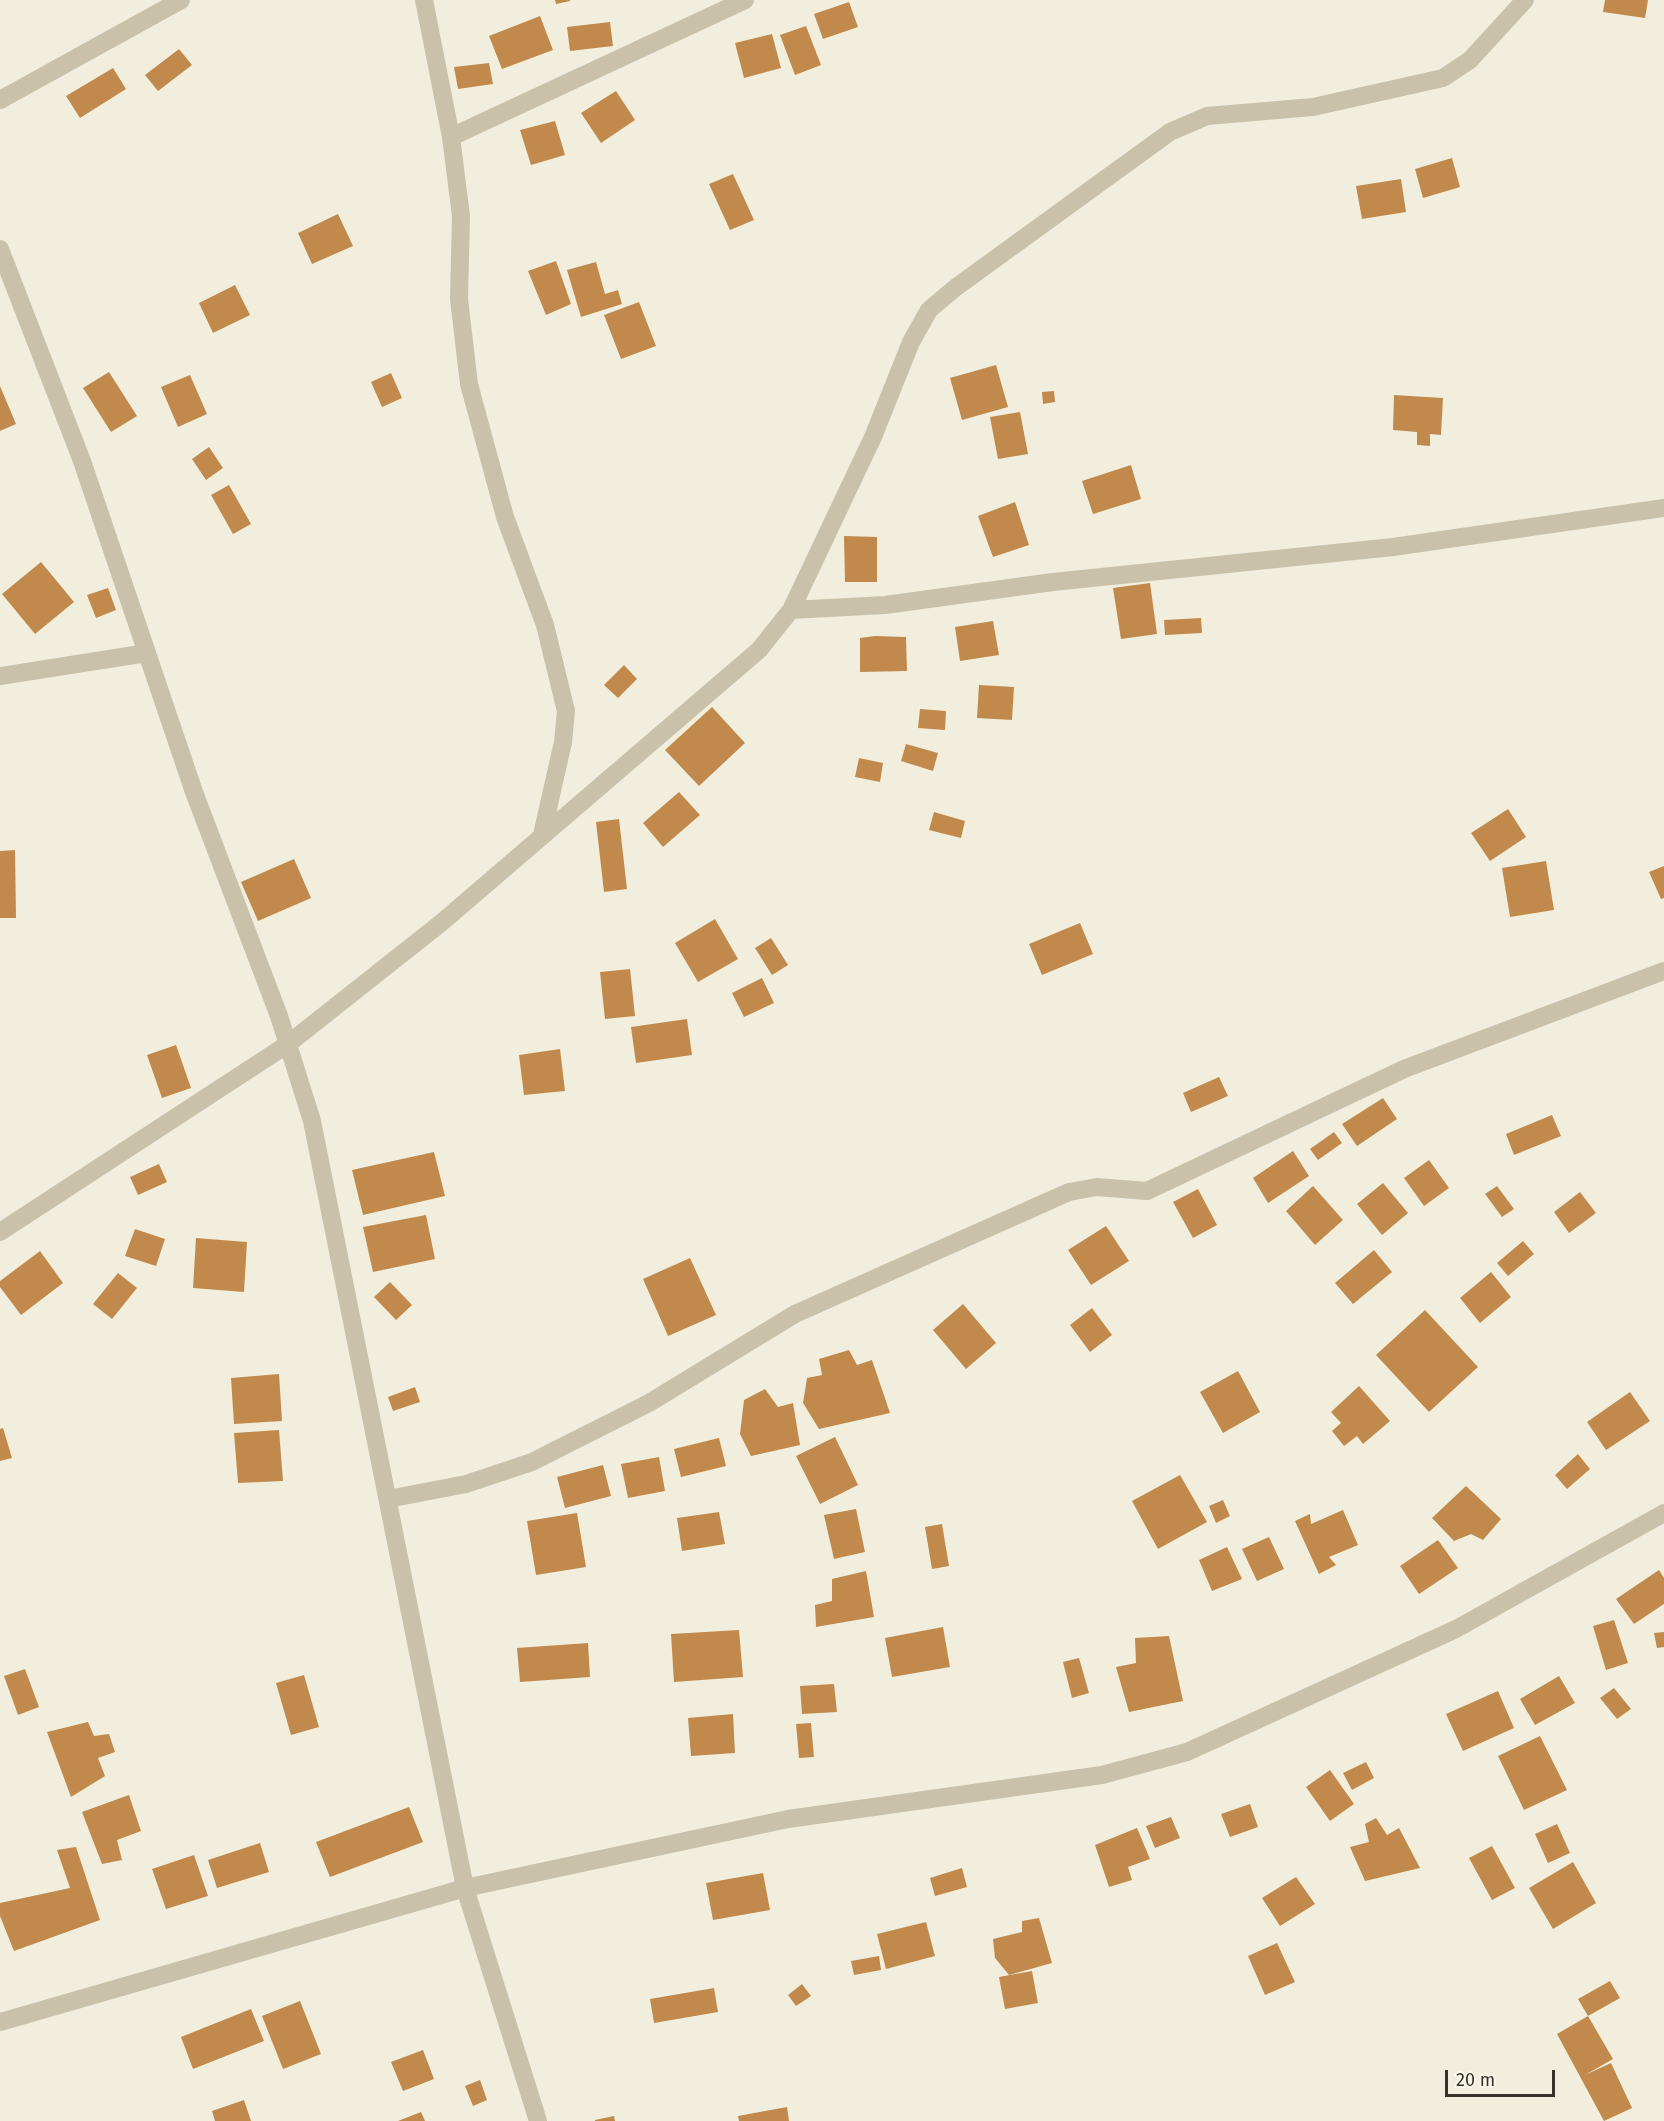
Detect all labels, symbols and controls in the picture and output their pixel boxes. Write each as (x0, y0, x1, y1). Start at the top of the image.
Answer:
scale bar (1448, 2058, 1558, 2096)
text: 20 m (1456, 2069, 1495, 2091)

